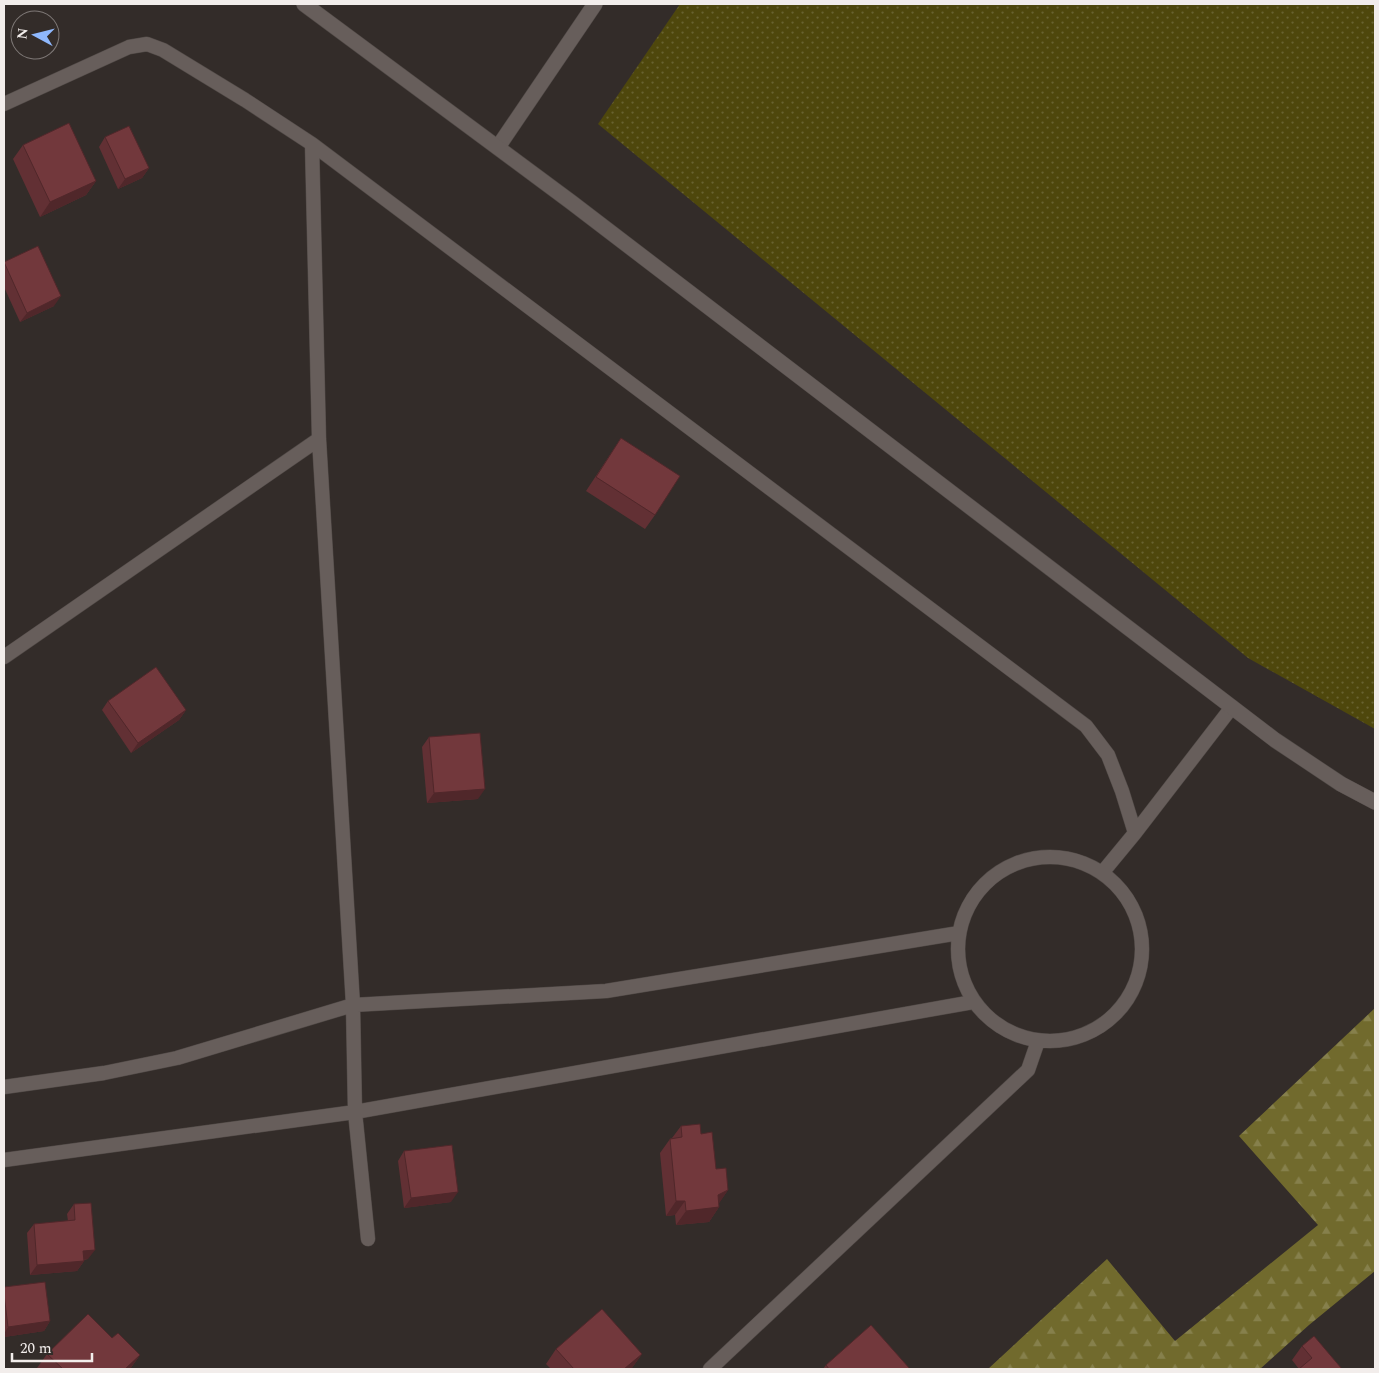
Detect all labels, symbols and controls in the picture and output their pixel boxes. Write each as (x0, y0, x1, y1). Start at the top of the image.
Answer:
north arrow (10, 10, 60, 60)
text: N (11, 27, 34, 40)
scale bar (12, 1330, 92, 1362)
text: 20 m (20, 1337, 52, 1360)

